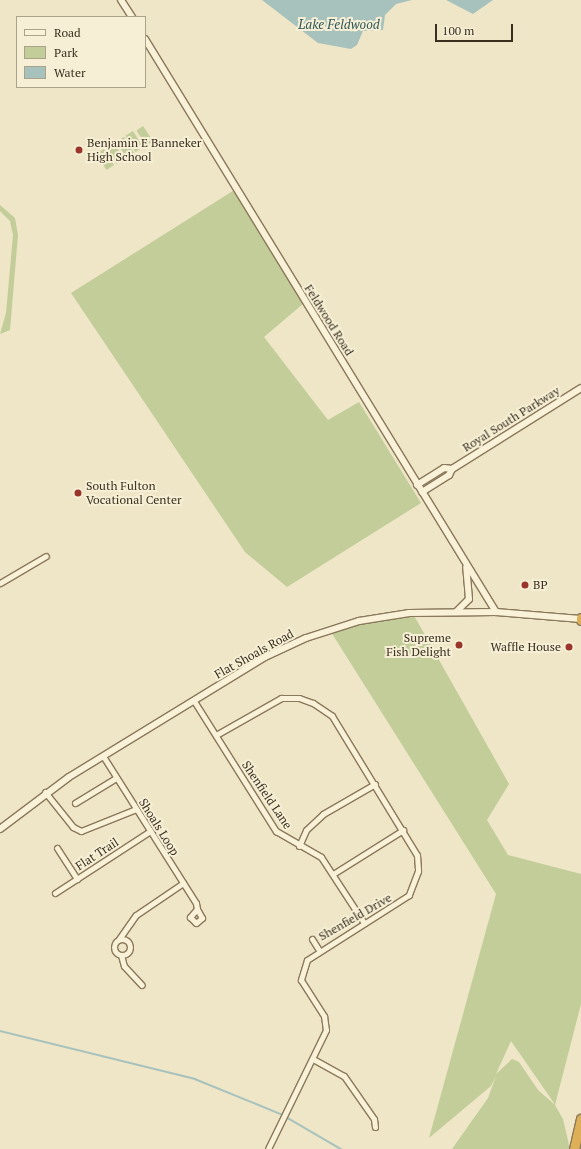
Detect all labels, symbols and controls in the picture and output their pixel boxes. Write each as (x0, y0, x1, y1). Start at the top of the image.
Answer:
legend (16, 16, 146, 88)
water label: Lake Feldwood (298, 16, 380, 32)
scale bar (437, 16, 515, 42)
text: 100 m (442, 23, 474, 38)
text: Road (54, 25, 81, 40)
text: Park (54, 45, 78, 60)
text: Water (54, 65, 86, 80)
place label: Benjamin E Banneker High School (87, 136, 201, 164)
marker: Benjamin E Banneker High School (74, 145, 84, 155)
street label: Feldwood Road (301, 282, 357, 358)
street label: Royal South Parkway (460, 383, 562, 455)
place label: South Fulton Vocational Center (86, 479, 182, 507)
marker: South Fulton Vocational Center (73, 488, 83, 498)
place label: BP (533, 578, 548, 592)
marker: BP (520, 580, 530, 590)
street label: Flat Shoals Road (212, 626, 296, 682)
place label: Supreme Fish Delight (386, 631, 451, 659)
marker: Supreme Fish Delight (454, 640, 464, 650)
place label: Waffle House (491, 640, 561, 654)
marker: Waffle House (564, 642, 574, 652)
street label: Shenfield Lane (239, 758, 295, 832)
street label: Shoals Loop (136, 796, 182, 858)
street label: Flat Trail (73, 835, 121, 873)
street label: Shenfield Drive (316, 890, 394, 944)

